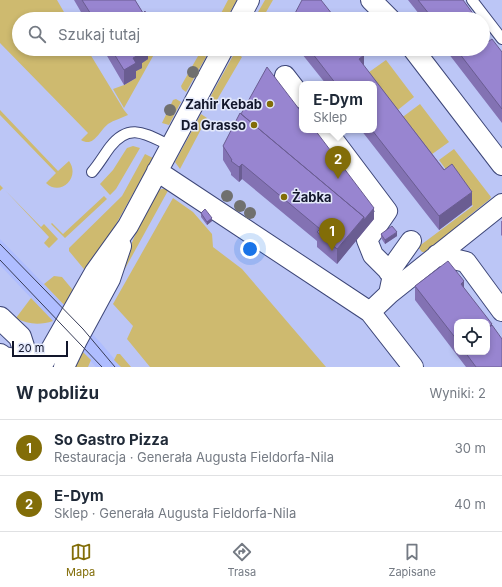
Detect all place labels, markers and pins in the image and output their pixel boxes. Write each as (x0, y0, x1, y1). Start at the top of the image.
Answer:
place label: Zahir Kebab (185, 96, 262, 112)
marker: Zahir Kebab (265, 99, 275, 109)
place label: Da Grasso (181, 117, 246, 133)
marker: Da Grasso (249, 120, 259, 130)
pin: 2 (325, 146, 351, 179)
place label: Żabka (292, 189, 331, 205)
marker: Żabka (279, 192, 289, 202)
pin: 1 (319, 218, 345, 251)

